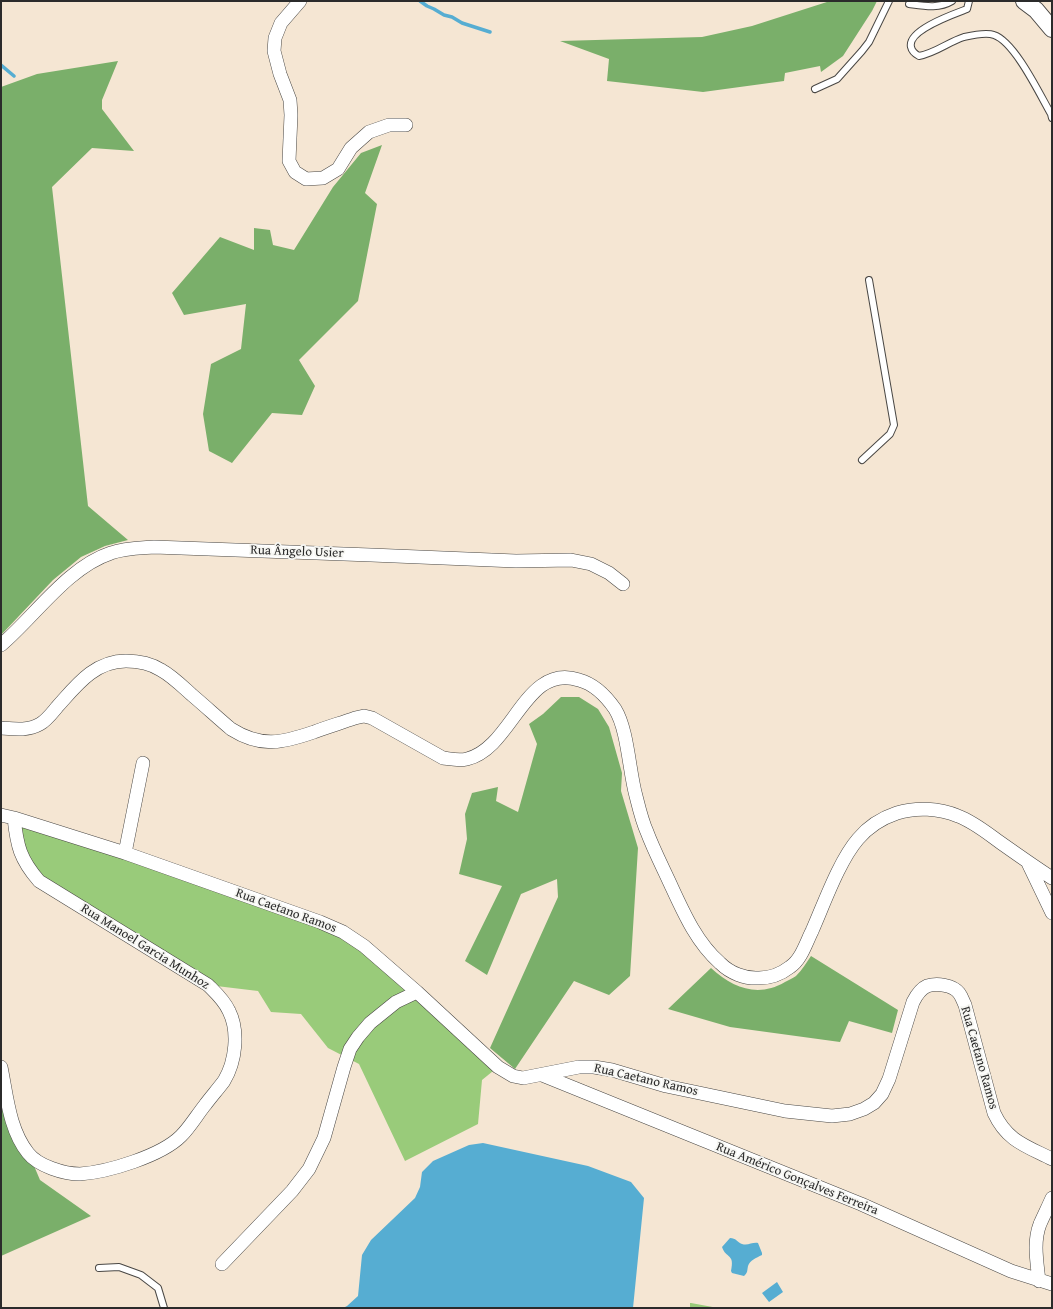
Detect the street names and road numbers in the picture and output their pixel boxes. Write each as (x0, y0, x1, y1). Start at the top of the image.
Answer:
street label: Rua Ângelo Usier (250, 543, 344, 561)
street label: Rua Caetano Ramos (233, 885, 339, 937)
street label: Rua Manoel Garcia Munhoz (78, 901, 212, 993)
street label: Rua Caetano Ramos (957, 1005, 1001, 1111)
street label: Rua Caetano Ramos (592, 1060, 700, 1100)
street label: Rua Américo Gonçalves Ferreira (714, 1139, 880, 1219)

